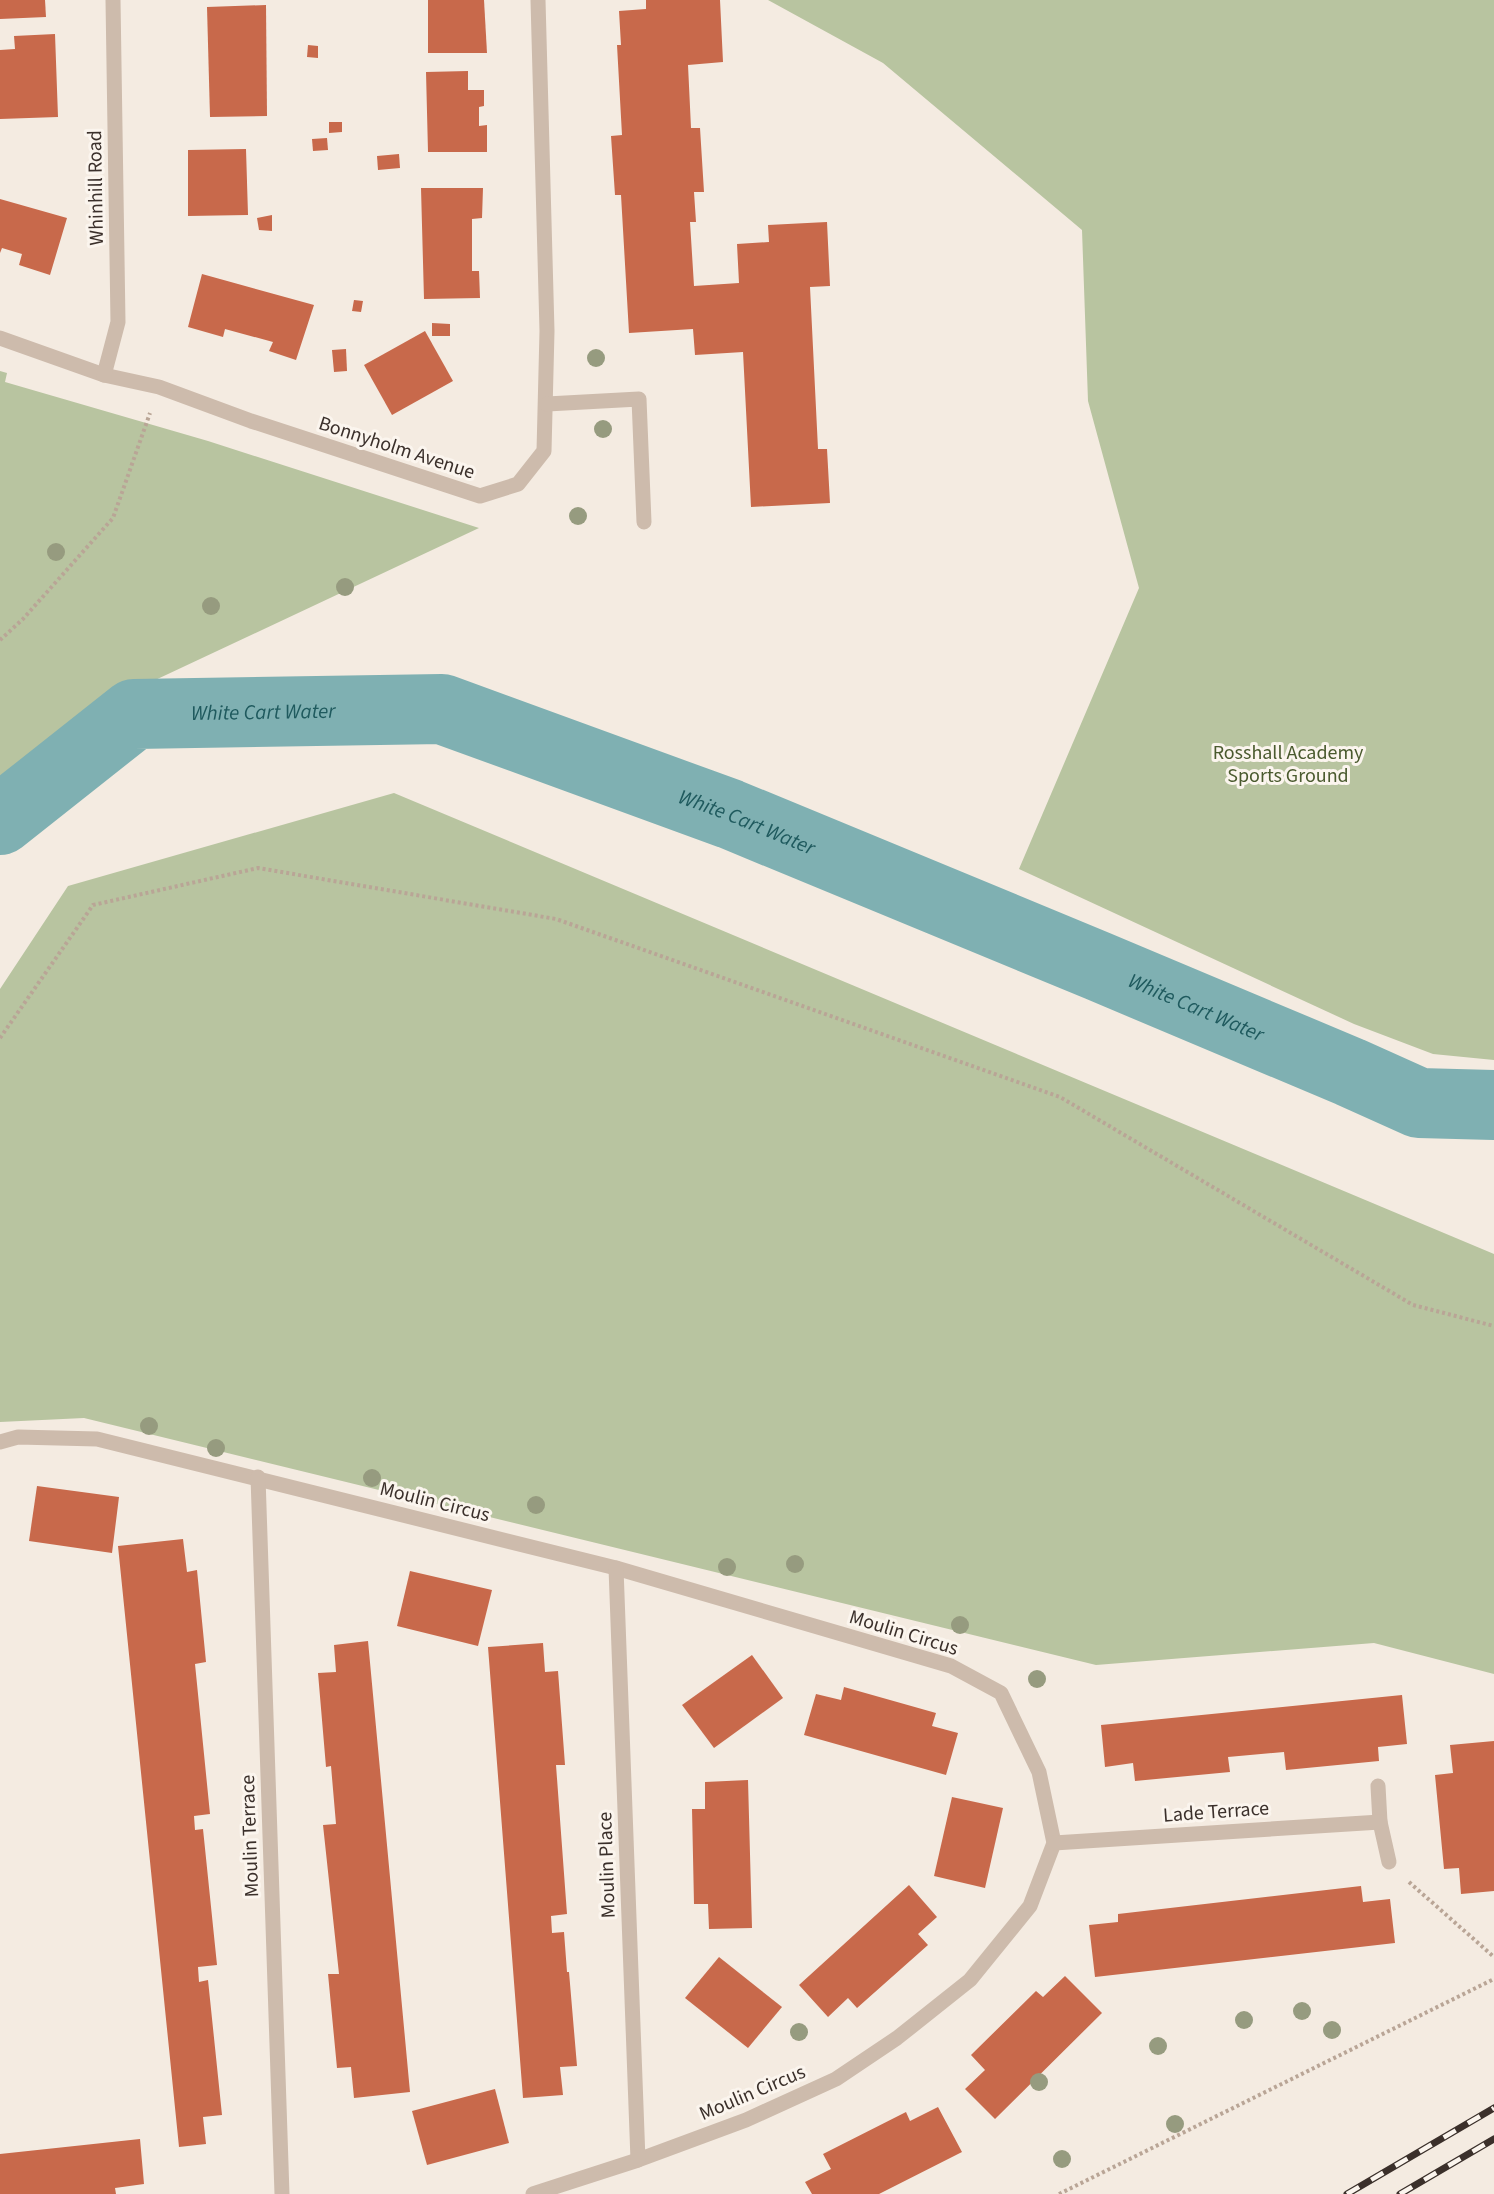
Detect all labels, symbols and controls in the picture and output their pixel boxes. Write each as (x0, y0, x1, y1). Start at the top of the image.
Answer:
street label: Whinhill Road (81, 130, 111, 246)
street label: Bonnyholm Avenue (315, 409, 479, 486)
water label: White Cart Water (191, 696, 336, 728)
park label: Rosshall Academy Sports Ground (1213, 739, 1364, 790)
water label: White Cart Water (674, 781, 820, 863)
water label: White Cart Water (1124, 965, 1269, 1049)
street label: Moulin Circus (377, 1475, 493, 1529)
street label: Moulin Circus (846, 1603, 962, 1663)
street label: Moulin Terrace (234, 1774, 266, 1898)
street label: Lade Terrace (1162, 1794, 1270, 1830)
street label: Moulin Place (591, 1811, 623, 1919)
street label: Moulin Circus (695, 2058, 810, 2128)

